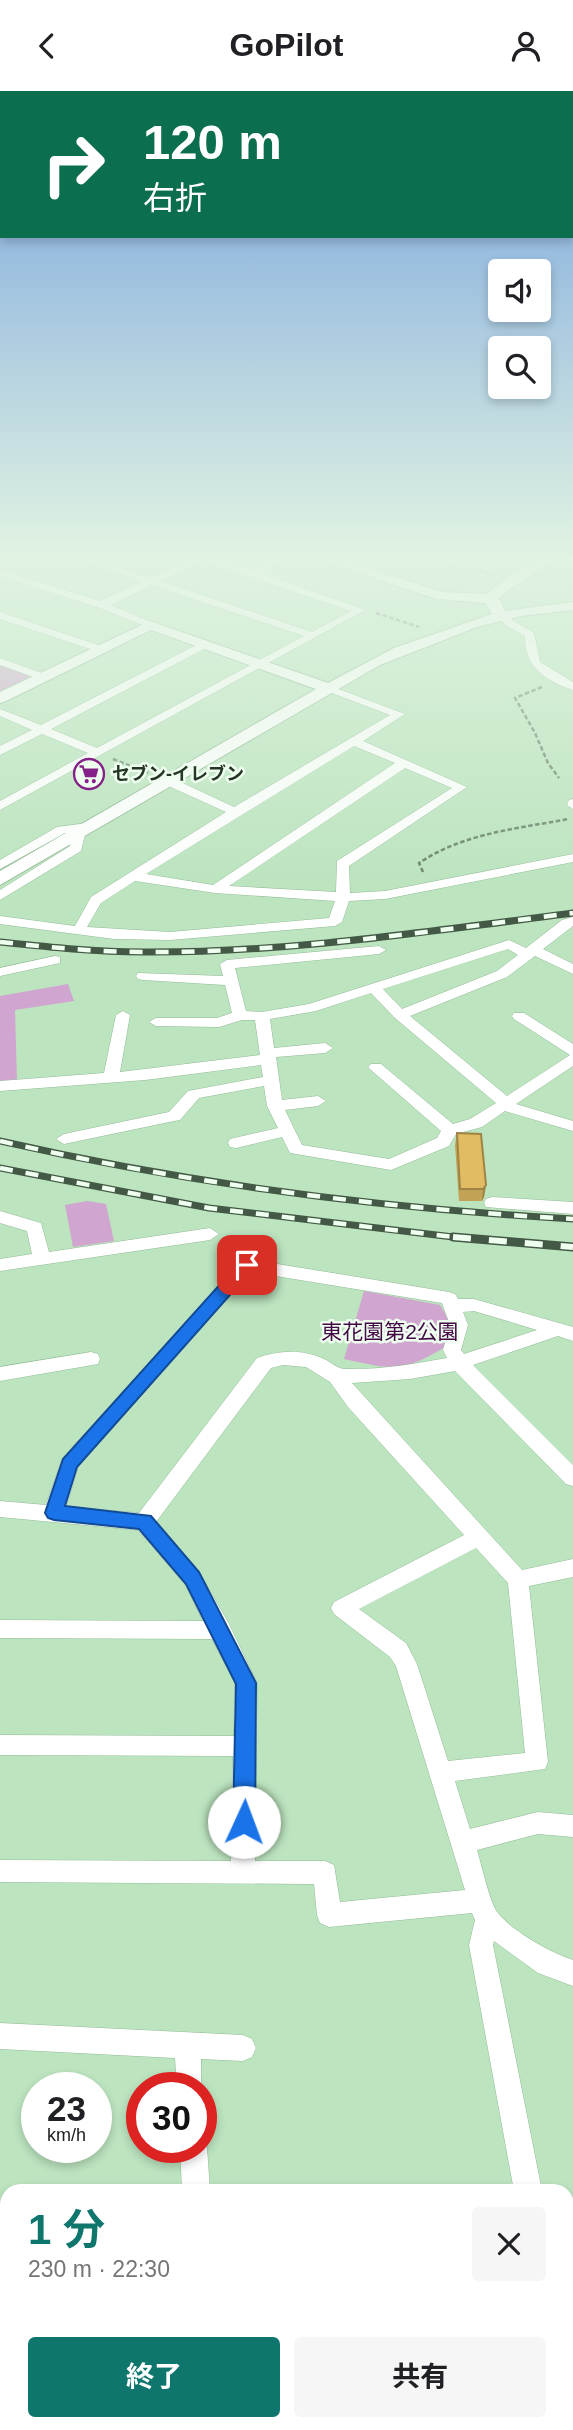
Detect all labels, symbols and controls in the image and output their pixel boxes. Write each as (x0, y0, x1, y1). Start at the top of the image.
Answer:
icon: back (28, 27, 66, 65)
text: GoPilot (230, 27, 343, 63)
icon: person (507, 27, 545, 65)
text: 120 m (143, 115, 282, 169)
icon: right (28, 119, 119, 210)
text: 右折 (143, 180, 207, 216)
map controls (488, 259, 551, 399)
button: sound (488, 259, 551, 322)
button: search (488, 336, 551, 399)
supermarket icon: セブン-イレブン (72, 757, 106, 791)
place label: セブン-イレブン (112, 764, 244, 784)
pin (217, 1235, 277, 1295)
icon: arrive (228, 1246, 266, 1284)
park label: 東花園第2公園 (321, 1320, 459, 1343)
position arrow (207, 1785, 281, 1859)
speed limit sign: 30 (126, 2072, 217, 2163)
text: 23 (47, 2089, 86, 2128)
text: km/h (47, 2125, 86, 2145)
text: 1 分 (28, 2206, 105, 2253)
button: close (472, 2207, 546, 2281)
text: 230 m · 22:30 (28, 2256, 170, 2282)
button: 終了 (28, 2337, 280, 2417)
button: 共有 (294, 2337, 546, 2417)

